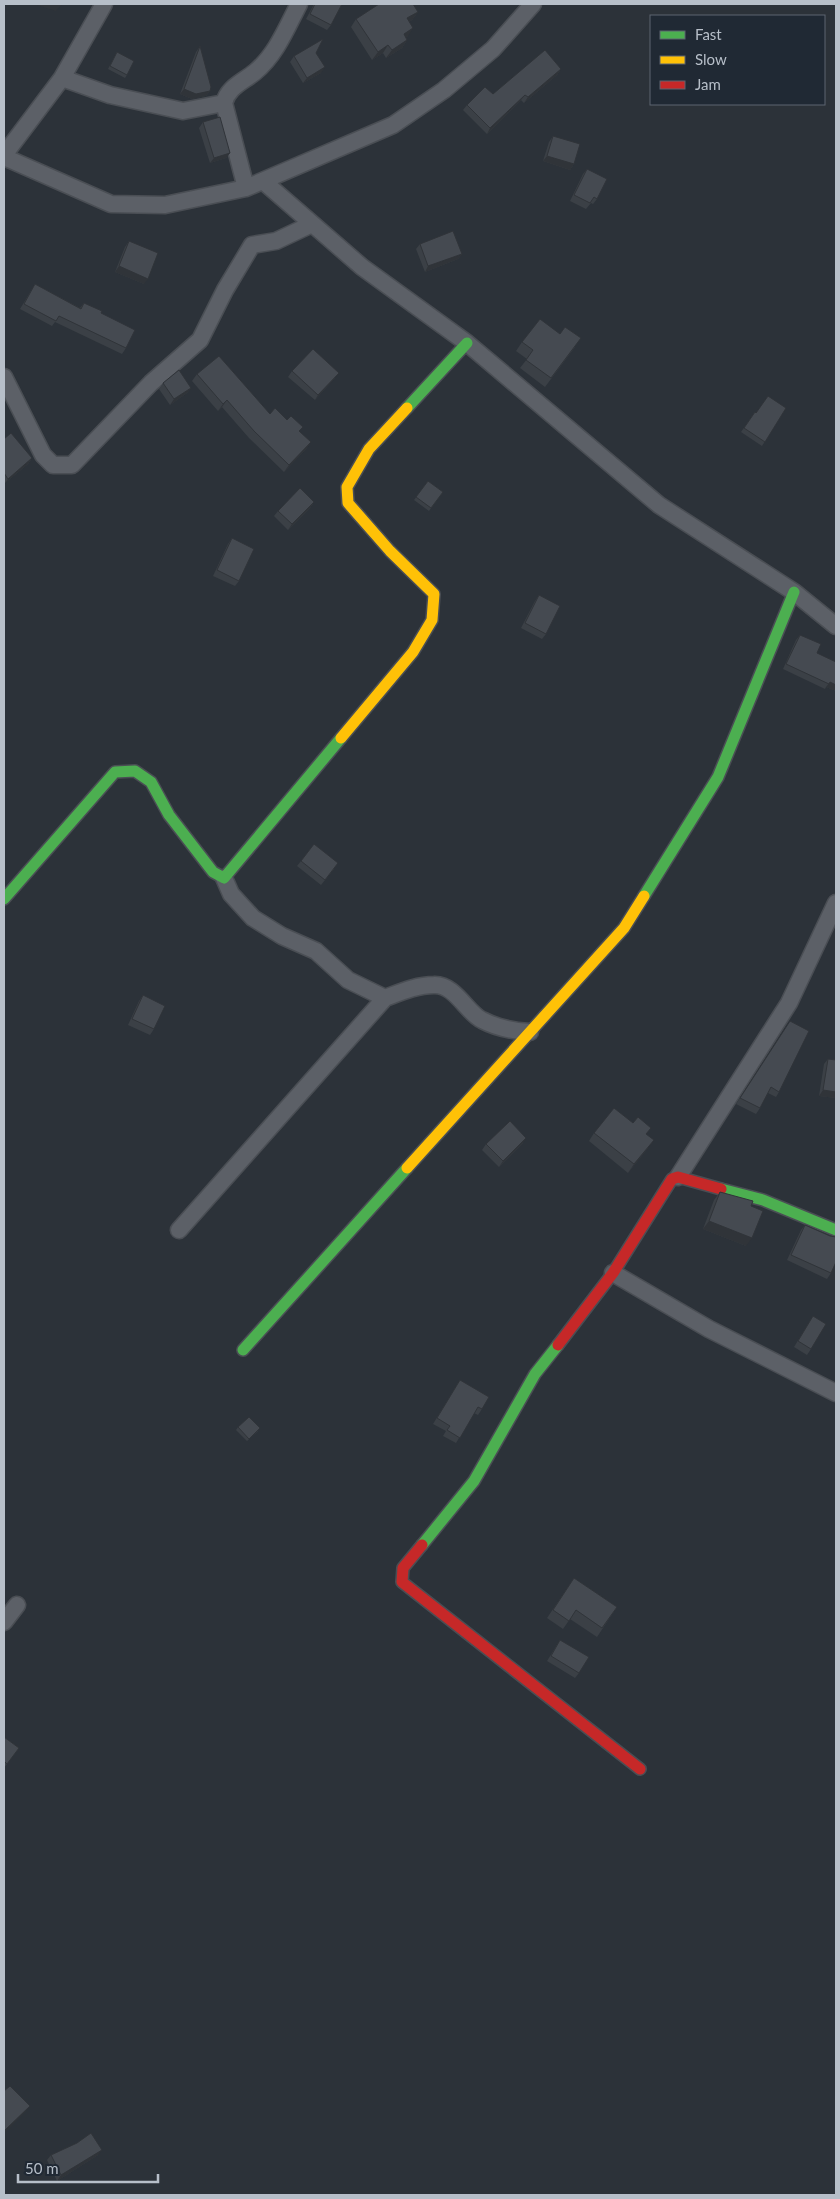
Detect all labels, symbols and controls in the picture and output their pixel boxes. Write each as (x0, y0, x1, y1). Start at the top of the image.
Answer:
legend (650, 15, 825, 105)
text: Fast (695, 25, 722, 43)
text: Slow (695, 50, 727, 68)
text: Jam (695, 75, 721, 93)
scale bar (18, 2152, 158, 2184)
text: 50 m (25, 2159, 59, 2177)

